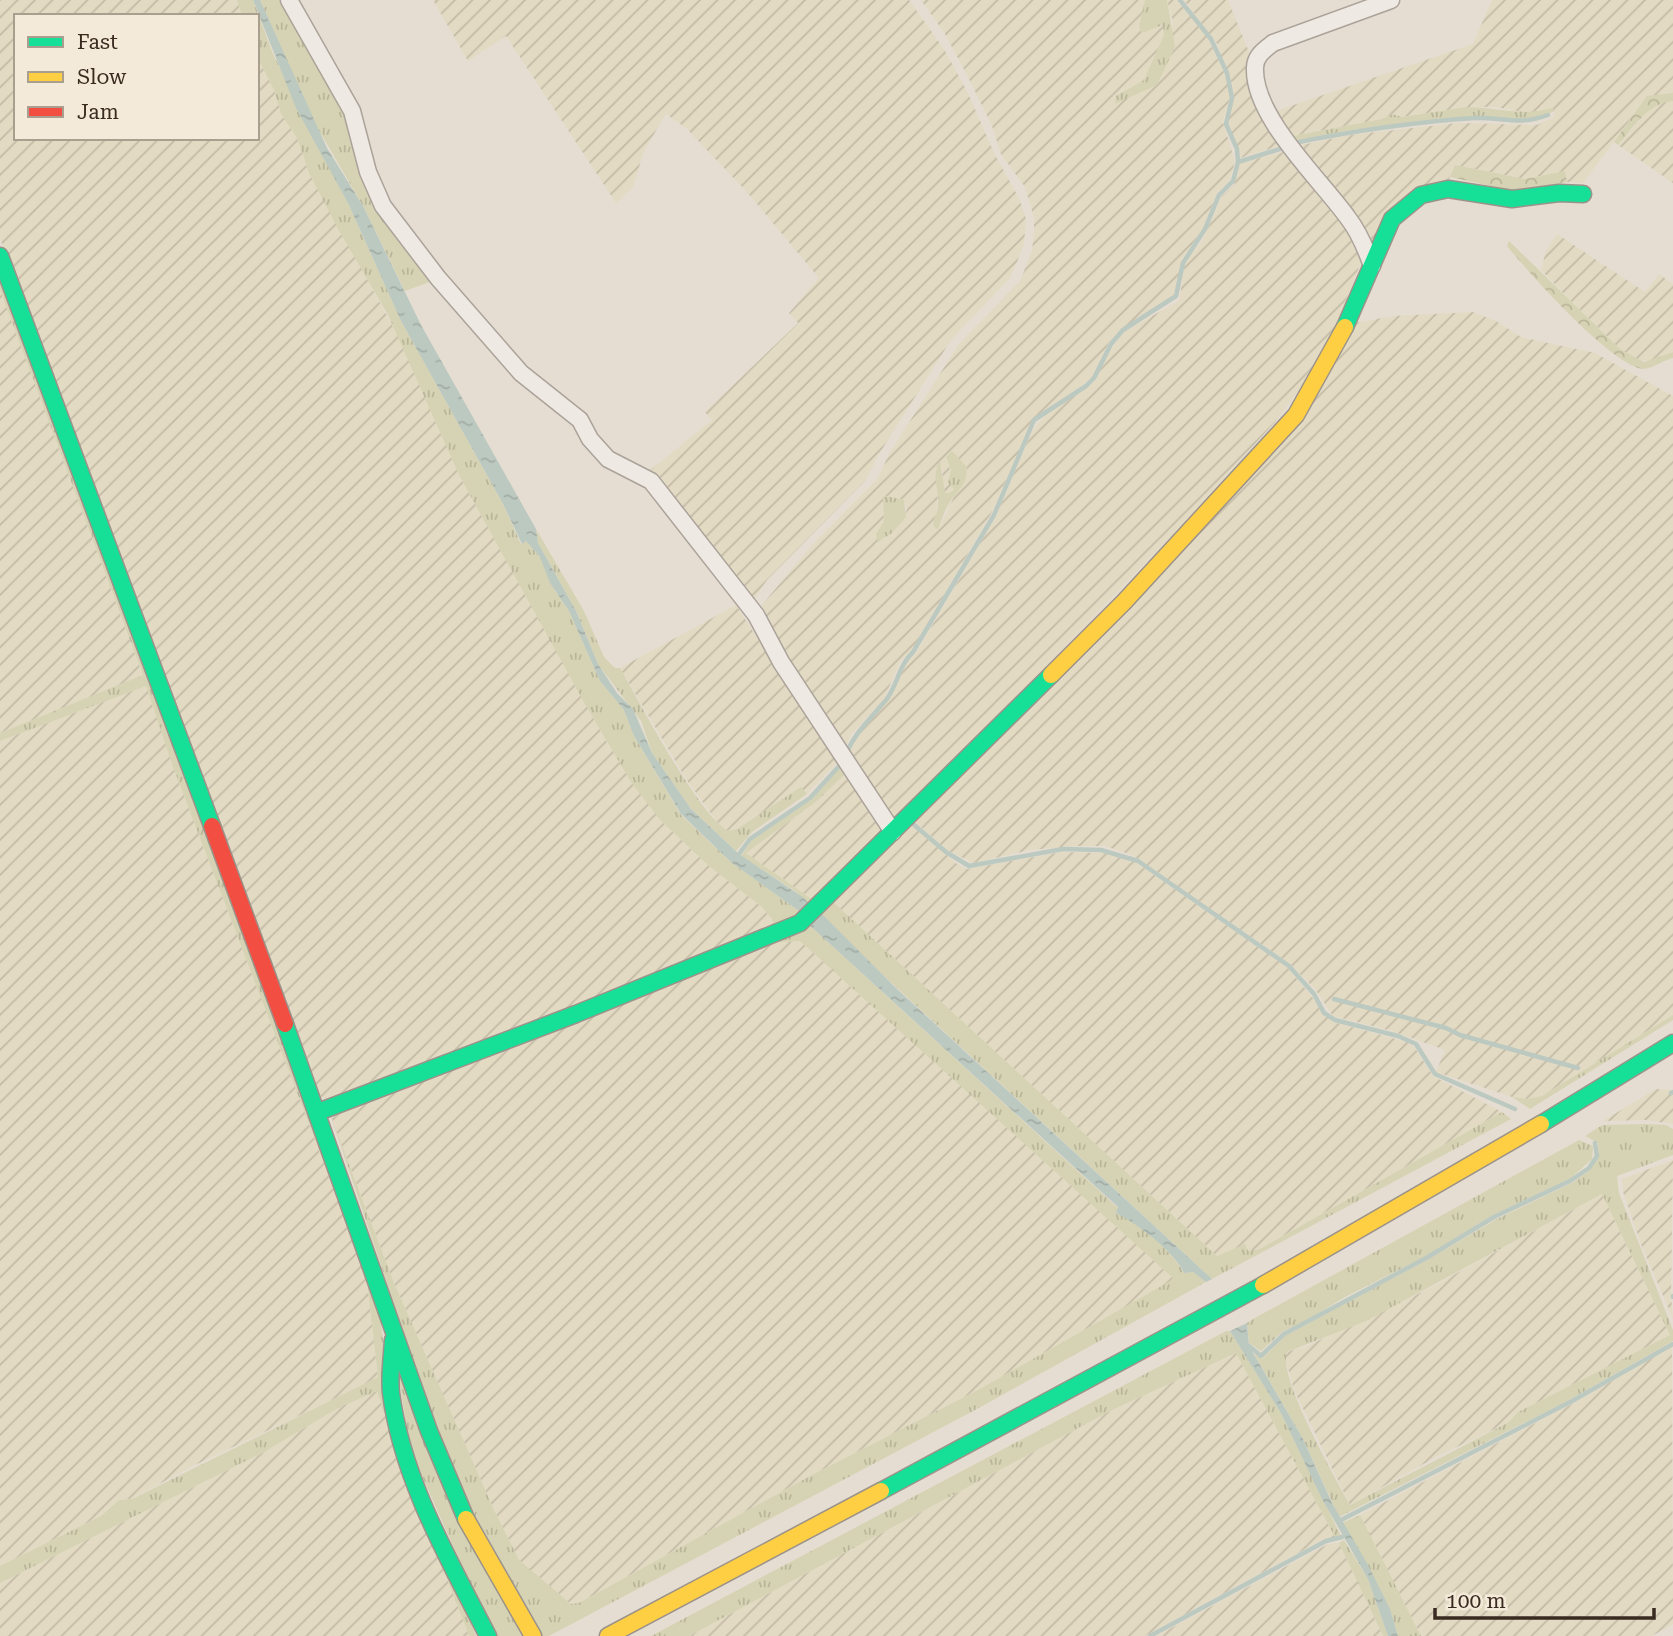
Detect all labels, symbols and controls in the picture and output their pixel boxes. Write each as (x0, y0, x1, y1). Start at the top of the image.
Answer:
legend (14, 14, 259, 140)
text: Fast (77, 30, 118, 54)
text: Slow (77, 65, 127, 89)
text: Jam (77, 100, 119, 124)
scale bar (1435, 1576, 1654, 1620)
text: 100 m (1446, 1589, 1506, 1613)

